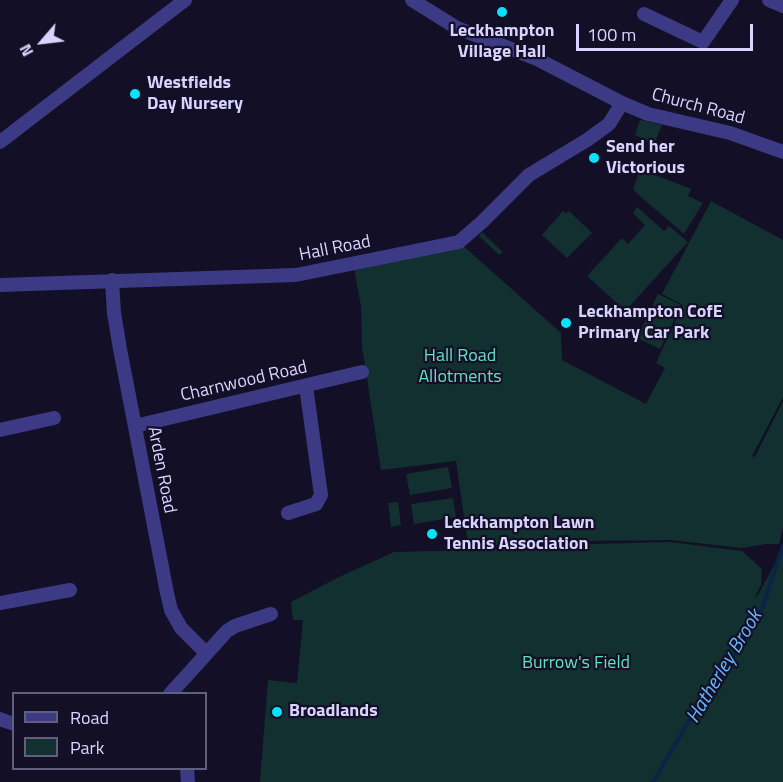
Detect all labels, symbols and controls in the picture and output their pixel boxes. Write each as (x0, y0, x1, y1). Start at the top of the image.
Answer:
marker: Leckhampton Village Hall (495, 5, 509, 19)
north arrow (12, 12, 72, 72)
scale bar (579, 12, 756, 50)
place label: Leckhampton Village Hall (449, 21, 555, 63)
text: 100 m (587, 21, 636, 48)
text: N (13, 40, 39, 61)
place label: Westfields Day Nursery (147, 73, 243, 116)
street label: Church Road (649, 84, 747, 130)
marker: Westfields Day Nursery (128, 87, 142, 101)
place label: Send her Victorious (606, 137, 685, 180)
marker: Send her Victorious (587, 151, 601, 165)
street label: Hall Road (297, 231, 373, 267)
place label: Leckhampton CofE Primary Car Park (578, 302, 723, 344)
marker: Leckhampton CofE Primary Car Park (559, 316, 573, 330)
park label: Hall Road Allotments (418, 346, 502, 388)
street label: Charnwood Road (179, 357, 309, 407)
street label: Arden Road (142, 425, 180, 515)
place label: Leckhampton Lawn Tennis Association (444, 513, 595, 556)
marker: Leckhampton Lawn Tennis Association (425, 527, 439, 541)
water label: Hatherley Brook (682, 606, 768, 728)
park label: Burrow's Field (522, 653, 630, 675)
legend (12, 692, 207, 770)
place label: Broadlands (289, 701, 378, 723)
text: Road (70, 704, 109, 731)
marker: Broadlands (270, 705, 284, 719)
text: Park (70, 734, 104, 761)

